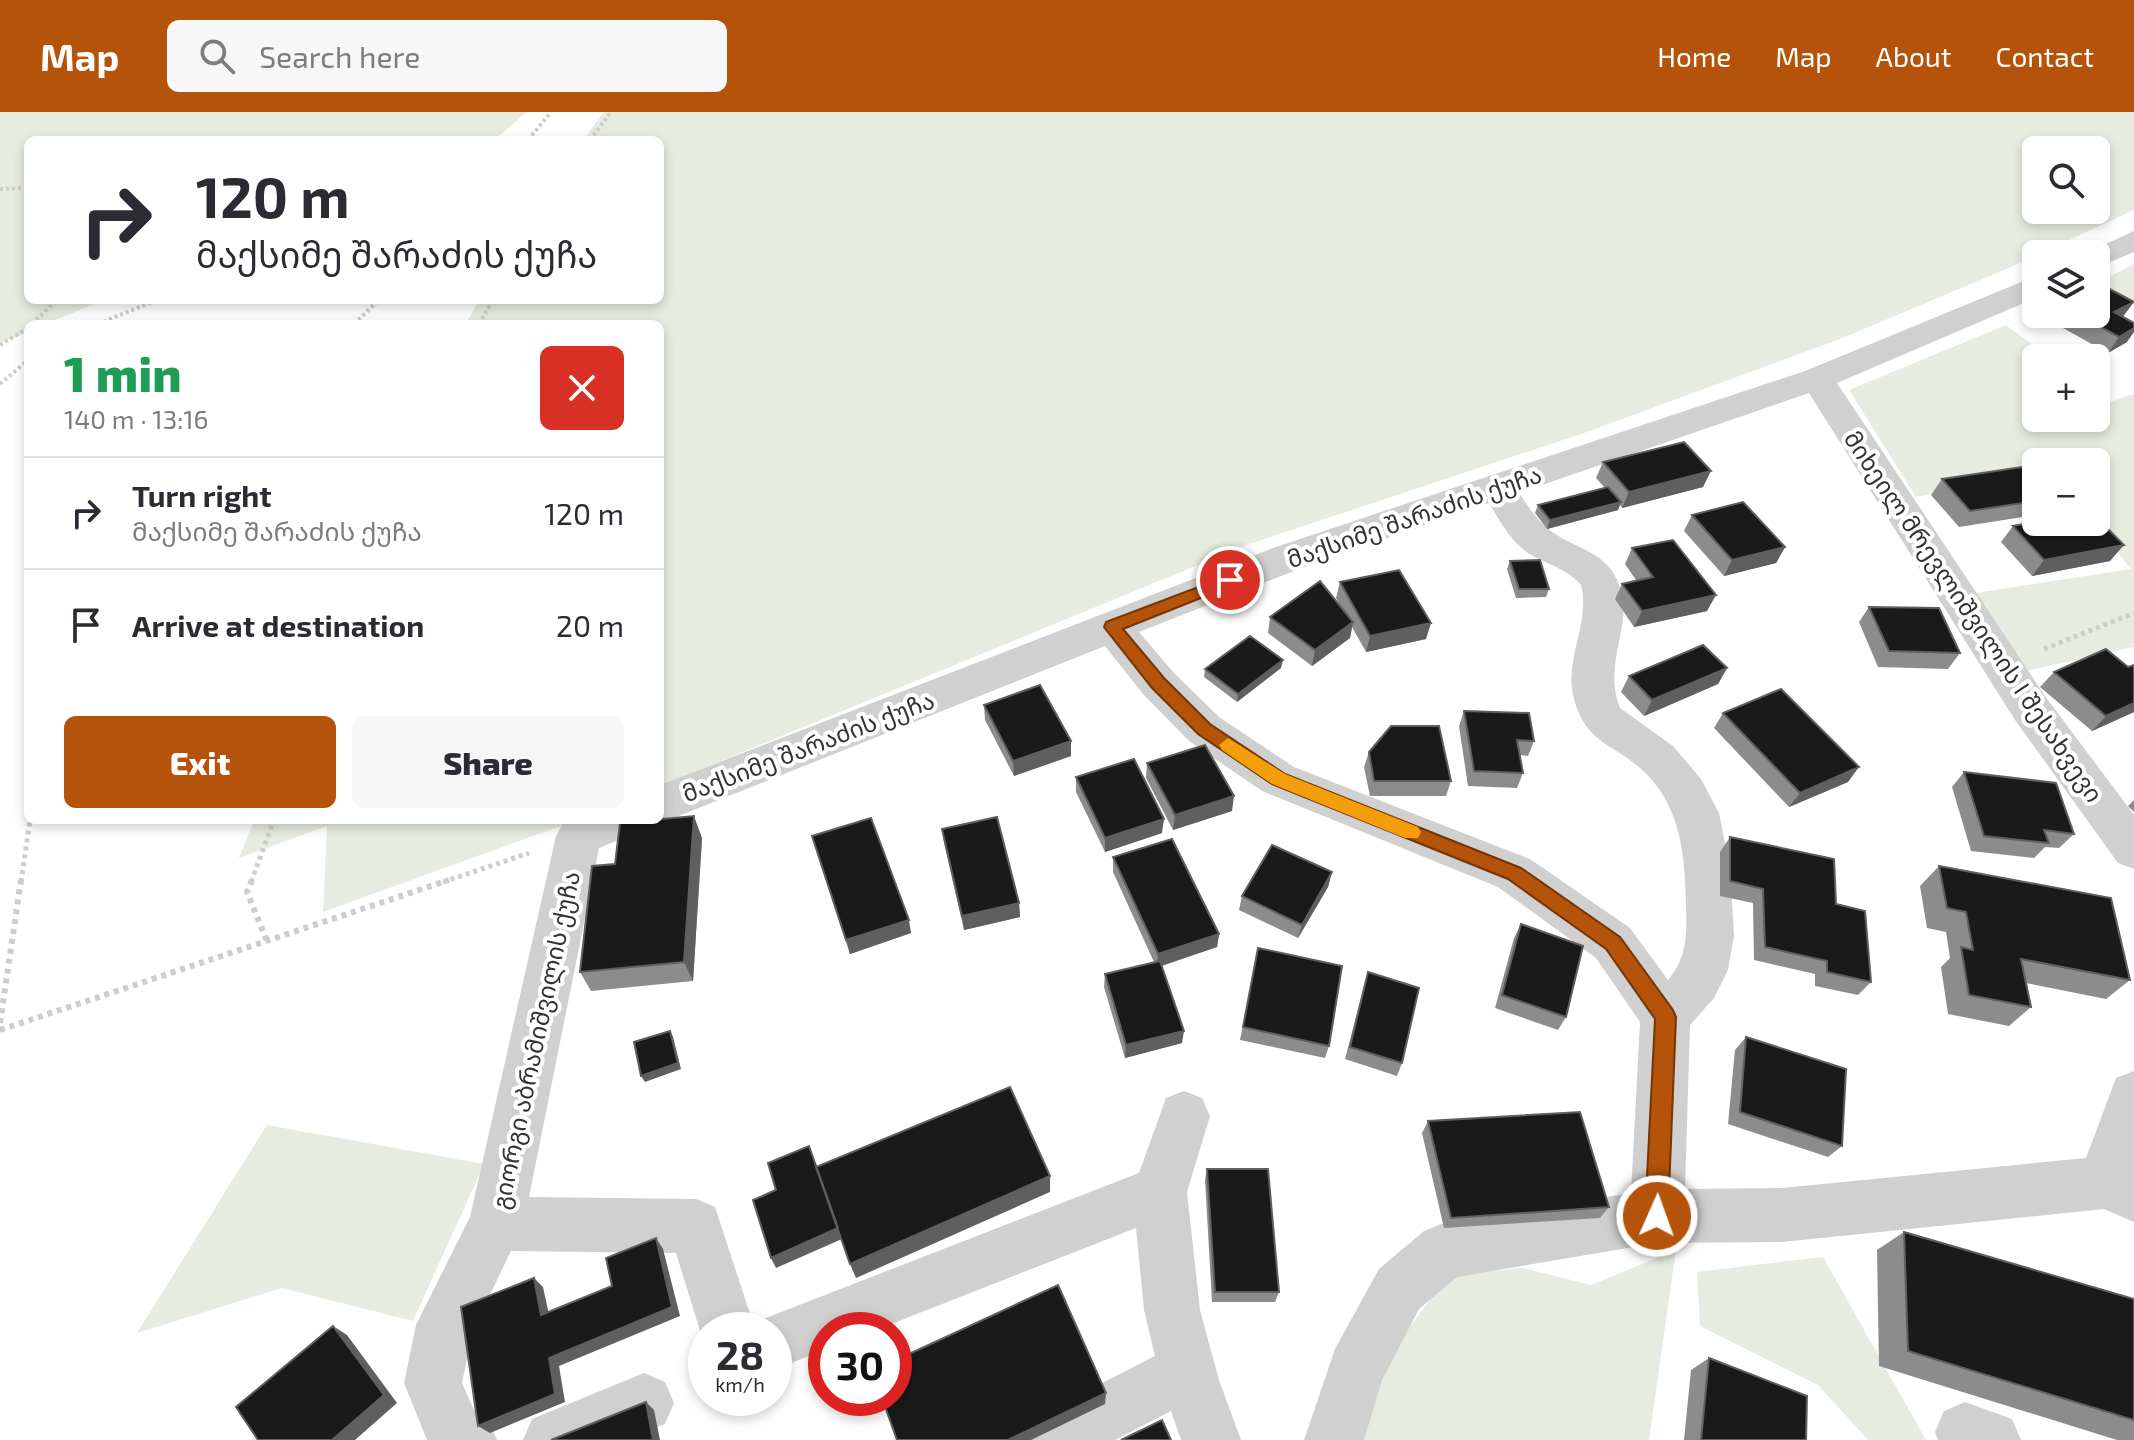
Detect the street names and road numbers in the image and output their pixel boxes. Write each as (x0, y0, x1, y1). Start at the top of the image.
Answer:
street label: მიხეილ მრევლიშვილის I შესახვევი (1838, 425, 2109, 808)
street label: მაქსიმე შარაძის ქუჩა (1283, 459, 1546, 574)
street label: მაქსიმე შარაძის ქუჩა (678, 685, 938, 808)
street label: გიორგი აბრამიშვილის ქუჩა (485, 868, 586, 1212)

